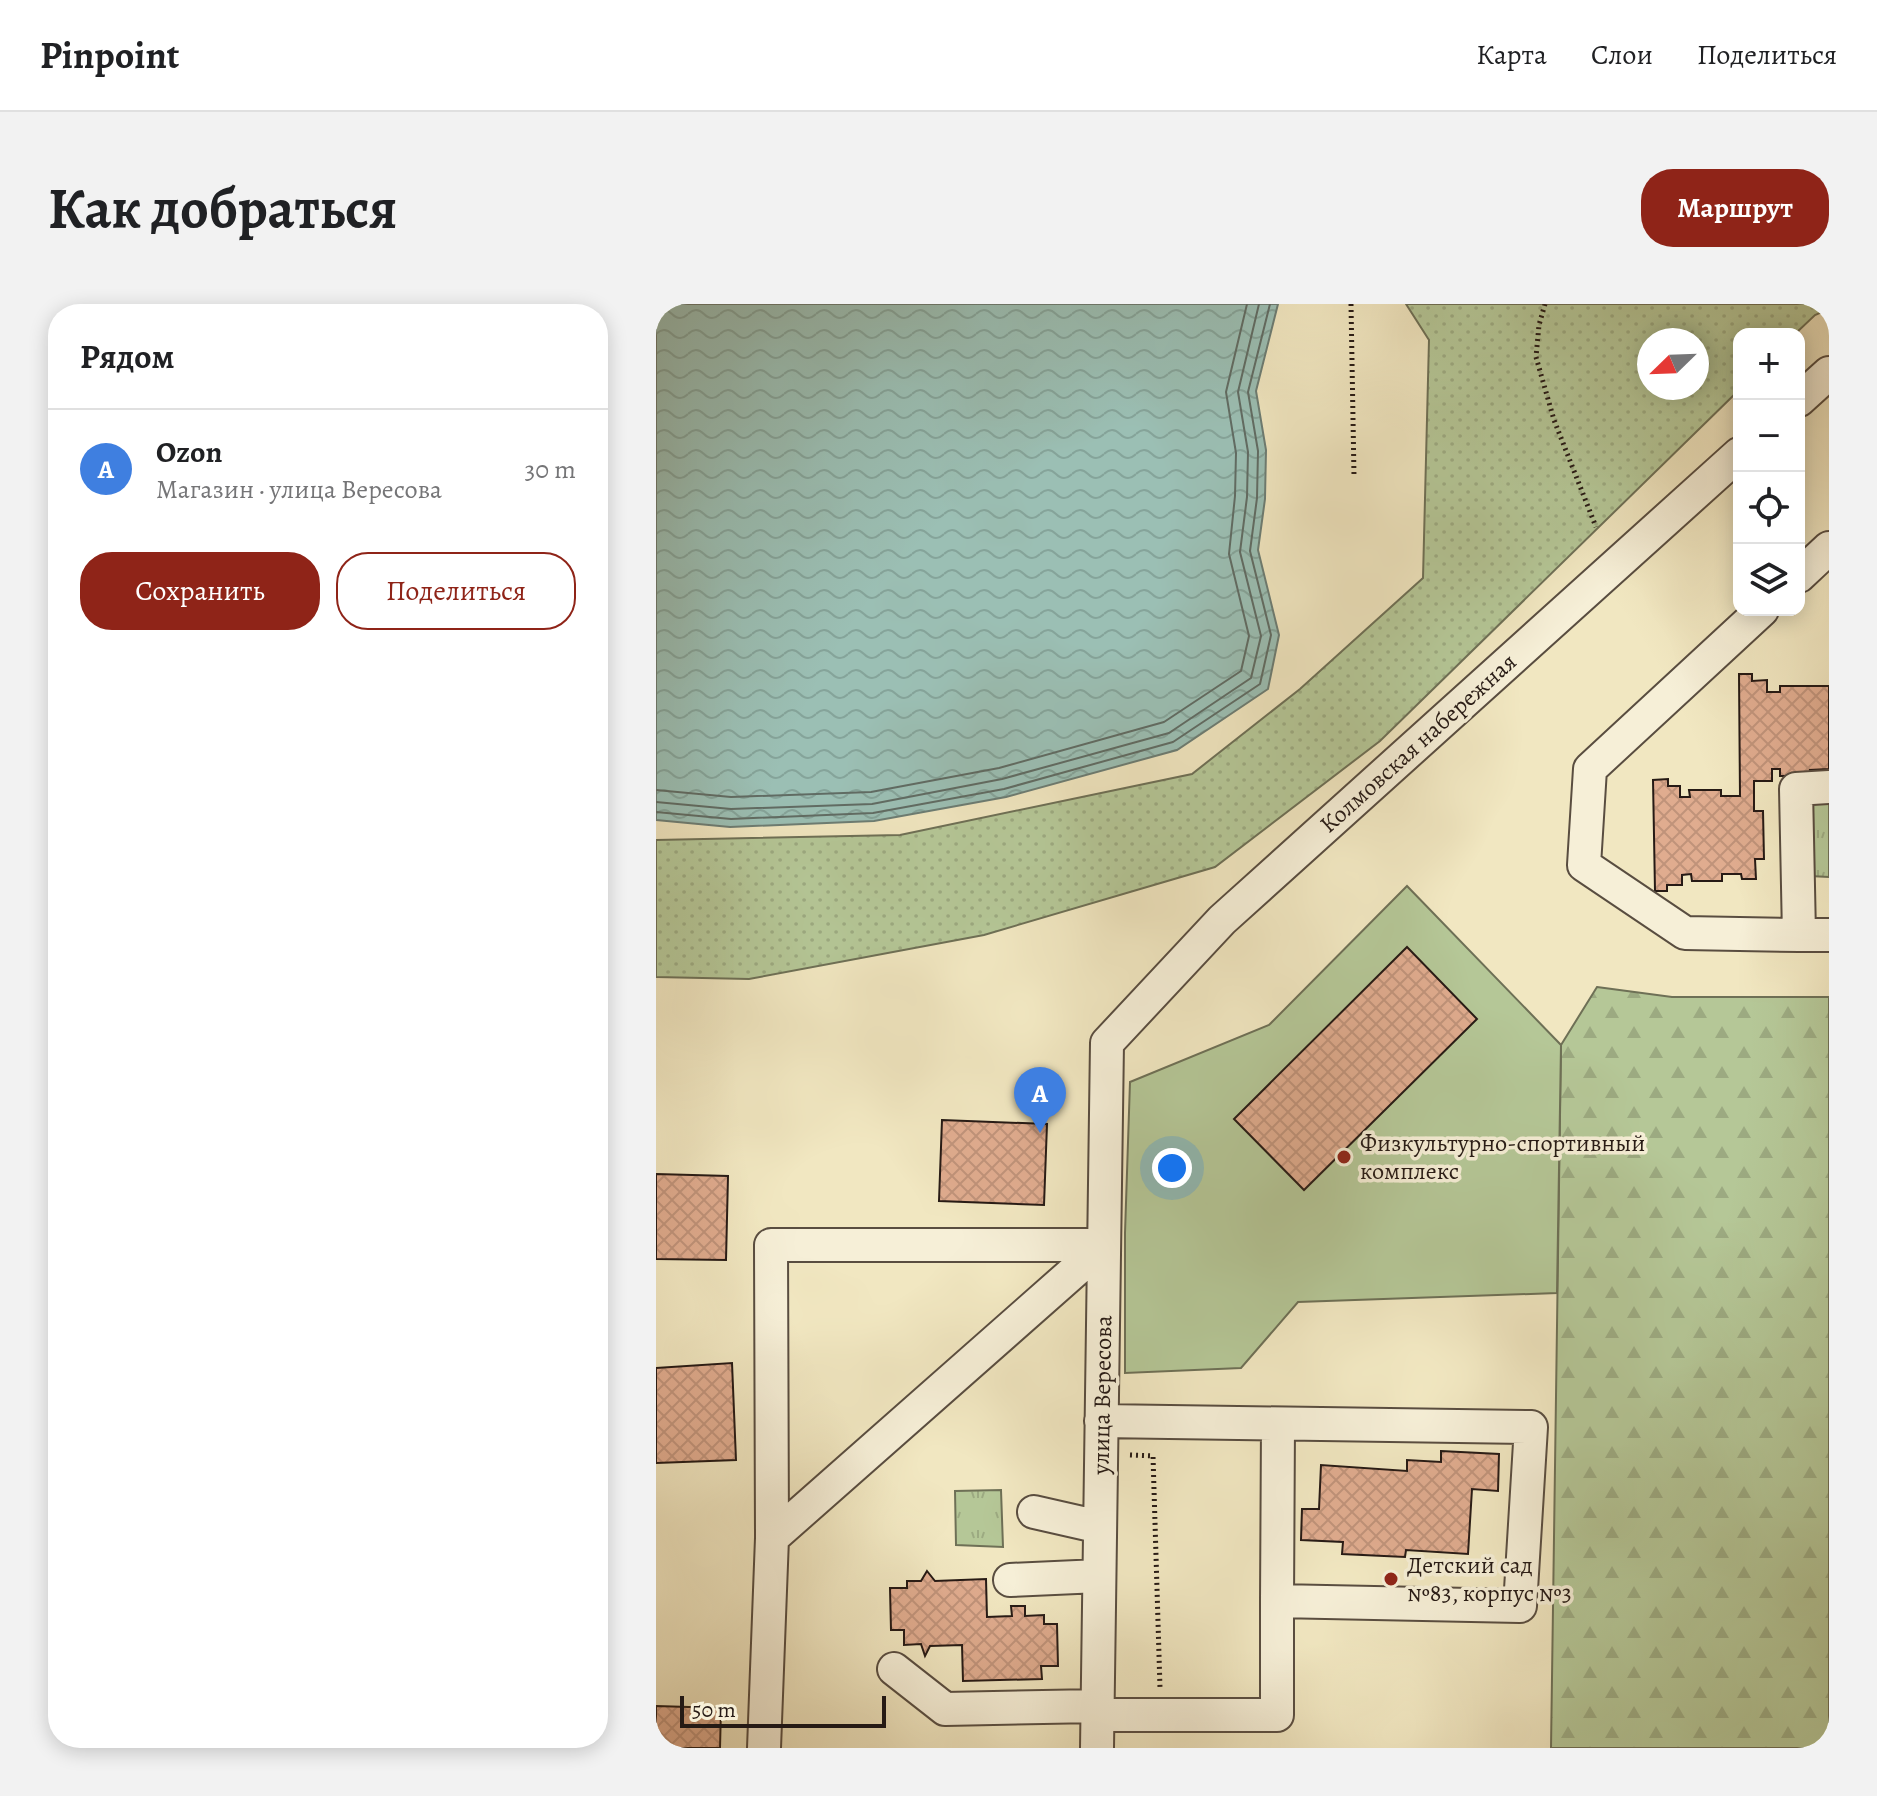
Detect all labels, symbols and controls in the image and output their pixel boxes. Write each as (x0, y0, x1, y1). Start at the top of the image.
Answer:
text: Pinpoint (40, 29, 179, 81)
text: Карта (1476, 36, 1547, 74)
text: Слои (1591, 36, 1653, 74)
text: Поделиться (1697, 36, 1837, 74)
button: Маршрут (1641, 169, 1829, 247)
text: Как добраться (48, 170, 397, 246)
north arrow (1637, 328, 1709, 400)
map controls (1733, 328, 1805, 616)
button: + (1733, 328, 1805, 400)
text: Рядом (80, 333, 174, 380)
button: − (1733, 400, 1805, 472)
text: Ozon (156, 432, 222, 472)
text: A (98, 452, 114, 487)
text: 30 m (525, 452, 576, 487)
text: Магазин · улица Вересова (156, 472, 442, 507)
button: locate (1733, 472, 1805, 544)
button: layers (1733, 544, 1805, 616)
button: Сохранить (80, 552, 320, 630)
button: Поделиться (336, 552, 576, 630)
street label: Колмовская набережная (1313, 646, 1523, 840)
pin: A (1014, 1067, 1066, 1133)
place label: Физкультурно-спортивный комплекс (1360, 1127, 1645, 1187)
your location (1152, 1148, 1192, 1188)
marker: Физкультурно-спортивный комплекс (1335, 1148, 1353, 1166)
street label: улица Вересова (1085, 1315, 1119, 1476)
place label: Детский сад №83, корпус №3 (1407, 1549, 1572, 1609)
marker: Детский сад №83, корпус №3 (1382, 1570, 1400, 1588)
scale bar (680, 1692, 886, 1728)
text: 50 m (692, 1695, 736, 1725)

